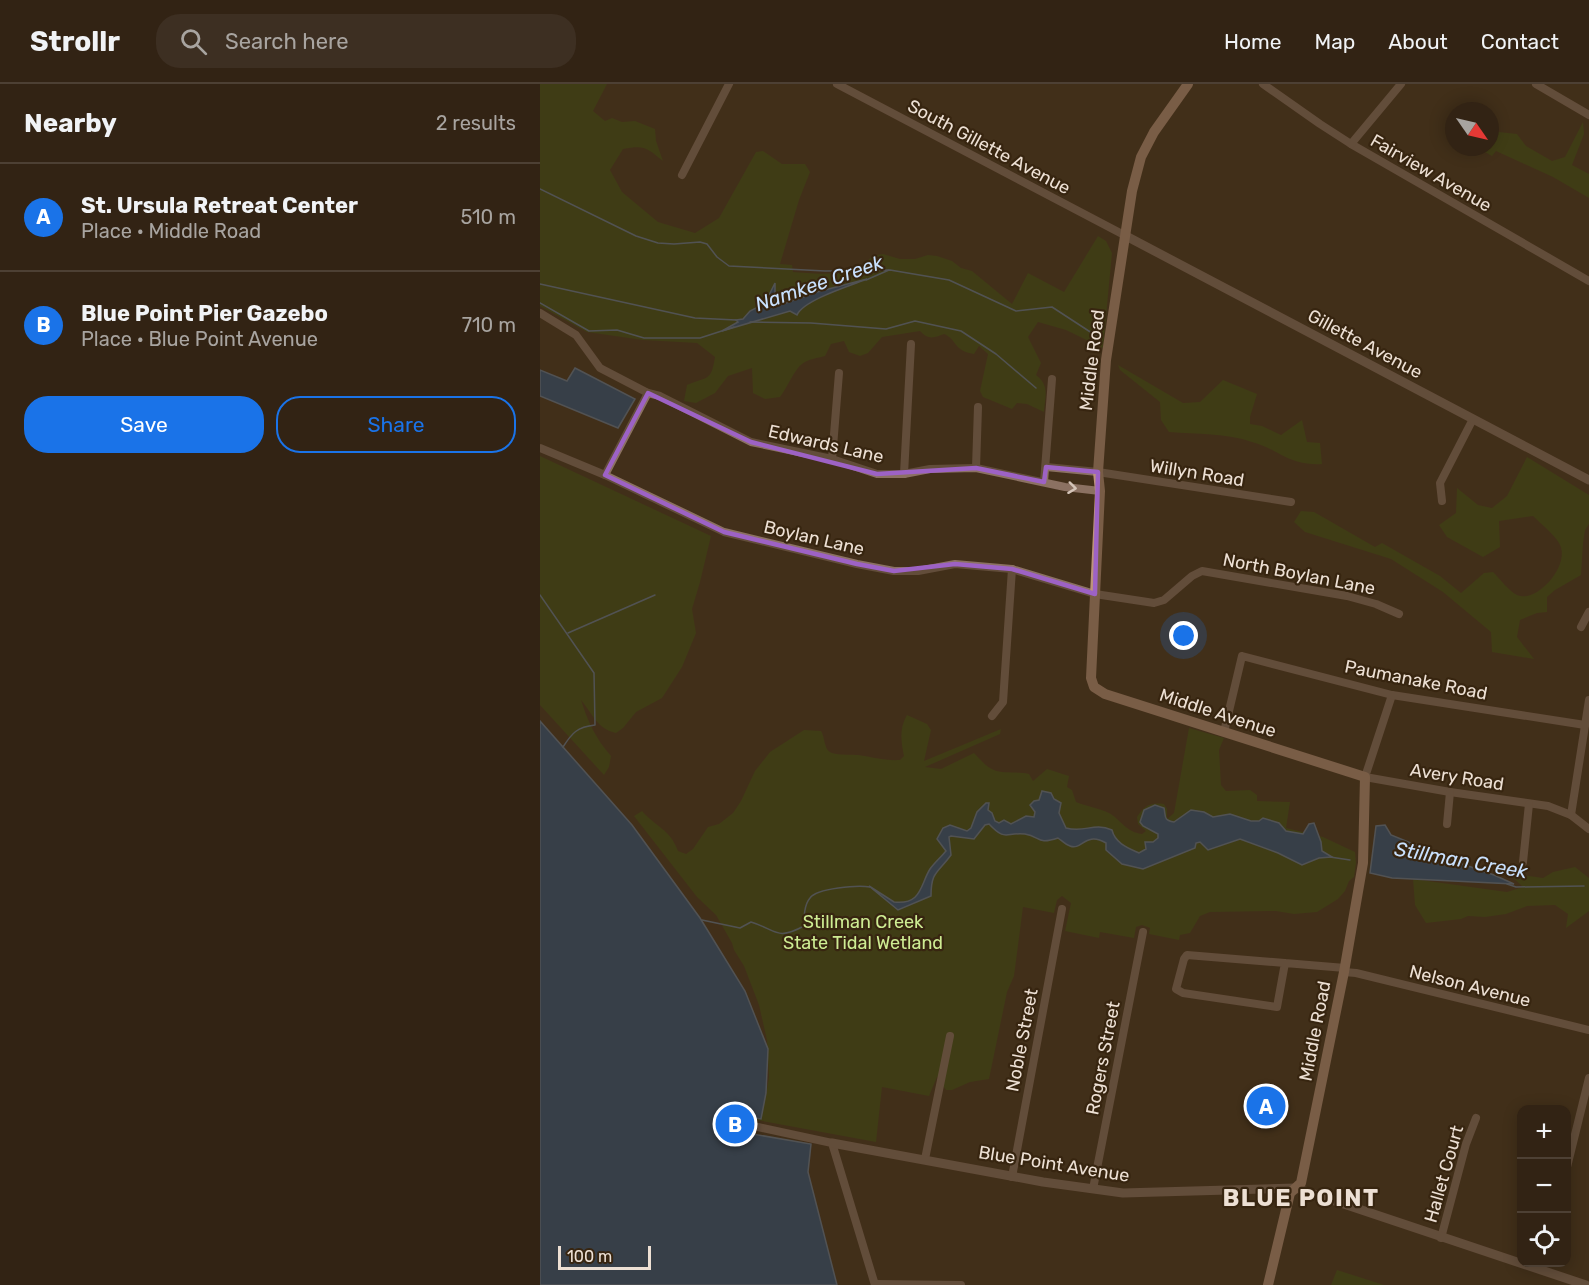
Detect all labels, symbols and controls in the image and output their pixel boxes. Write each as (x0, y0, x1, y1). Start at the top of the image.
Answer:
search box (156, 14, 576, 68)
text: Strollr (30, 25, 120, 58)
icon: search (177, 25, 210, 58)
text: Search here (225, 28, 348, 55)
text: Home (1224, 29, 1281, 54)
text: Map (1314, 29, 1355, 54)
text: About (1388, 29, 1448, 54)
text: Contact (1481, 29, 1559, 54)
street label: South Gillette Avenue (904, 95, 1074, 199)
north arrow (1445, 102, 1499, 156)
text: Nearby (24, 108, 117, 139)
text: 2 results (436, 111, 516, 135)
street label: Fairview Avenue (1366, 129, 1496, 217)
text: St. Ursula Retreat Center (81, 192, 358, 219)
text: A (36, 205, 51, 229)
text: 510 m (460, 205, 516, 229)
text: Place · Middle Road (81, 219, 261, 243)
water label: Namkee Creek (752, 250, 887, 316)
text: Blue Point Pier Gazebo (81, 300, 328, 327)
street label: Gillette Avenue (1304, 305, 1426, 383)
street label: Middle Road (1075, 308, 1109, 412)
text: B (36, 313, 51, 337)
text: 710 m (462, 313, 516, 337)
text: Place · Blue Point Avenue (81, 327, 318, 351)
button: Save (24, 396, 264, 453)
button: Share (276, 396, 516, 453)
street label: Edwards Lane (766, 420, 886, 468)
street label: Willyn Road (1148, 455, 1246, 491)
one-way arrow (1067, 481, 1077, 494)
street label: Boylan Lane (762, 516, 866, 560)
street label: North Boylan Lane (1221, 548, 1377, 600)
your location (1169, 621, 1198, 650)
street label: Paumanake Road (1343, 655, 1489, 705)
street label: Middle Avenue (1157, 684, 1279, 742)
street label: Avery Road (1409, 759, 1505, 795)
water label: Stillman Creek (1393, 836, 1530, 884)
park label: Stillman Creek State Tidal Wetland (783, 911, 943, 954)
street label: Nelson Avenue (1407, 960, 1533, 1012)
street label: Middle Road (1295, 979, 1335, 1083)
street label: Noble Street (1001, 987, 1043, 1093)
street label: Rogers Street (1081, 999, 1125, 1117)
pin: A (1246, 1084, 1286, 1128)
pin: B (716, 1102, 754, 1146)
map controls (1517, 1105, 1571, 1267)
button: + (1517, 1105, 1571, 1159)
street label: Hallet Court (1420, 1123, 1468, 1225)
street label: Blue Point Avenue (977, 1141, 1131, 1187)
button: − (1517, 1159, 1571, 1213)
district label: BLUE POINT (1222, 1184, 1380, 1212)
button: locate (1517, 1213, 1571, 1267)
scale bar (558, 1243, 651, 1270)
text: 100 m (567, 1247, 612, 1266)

